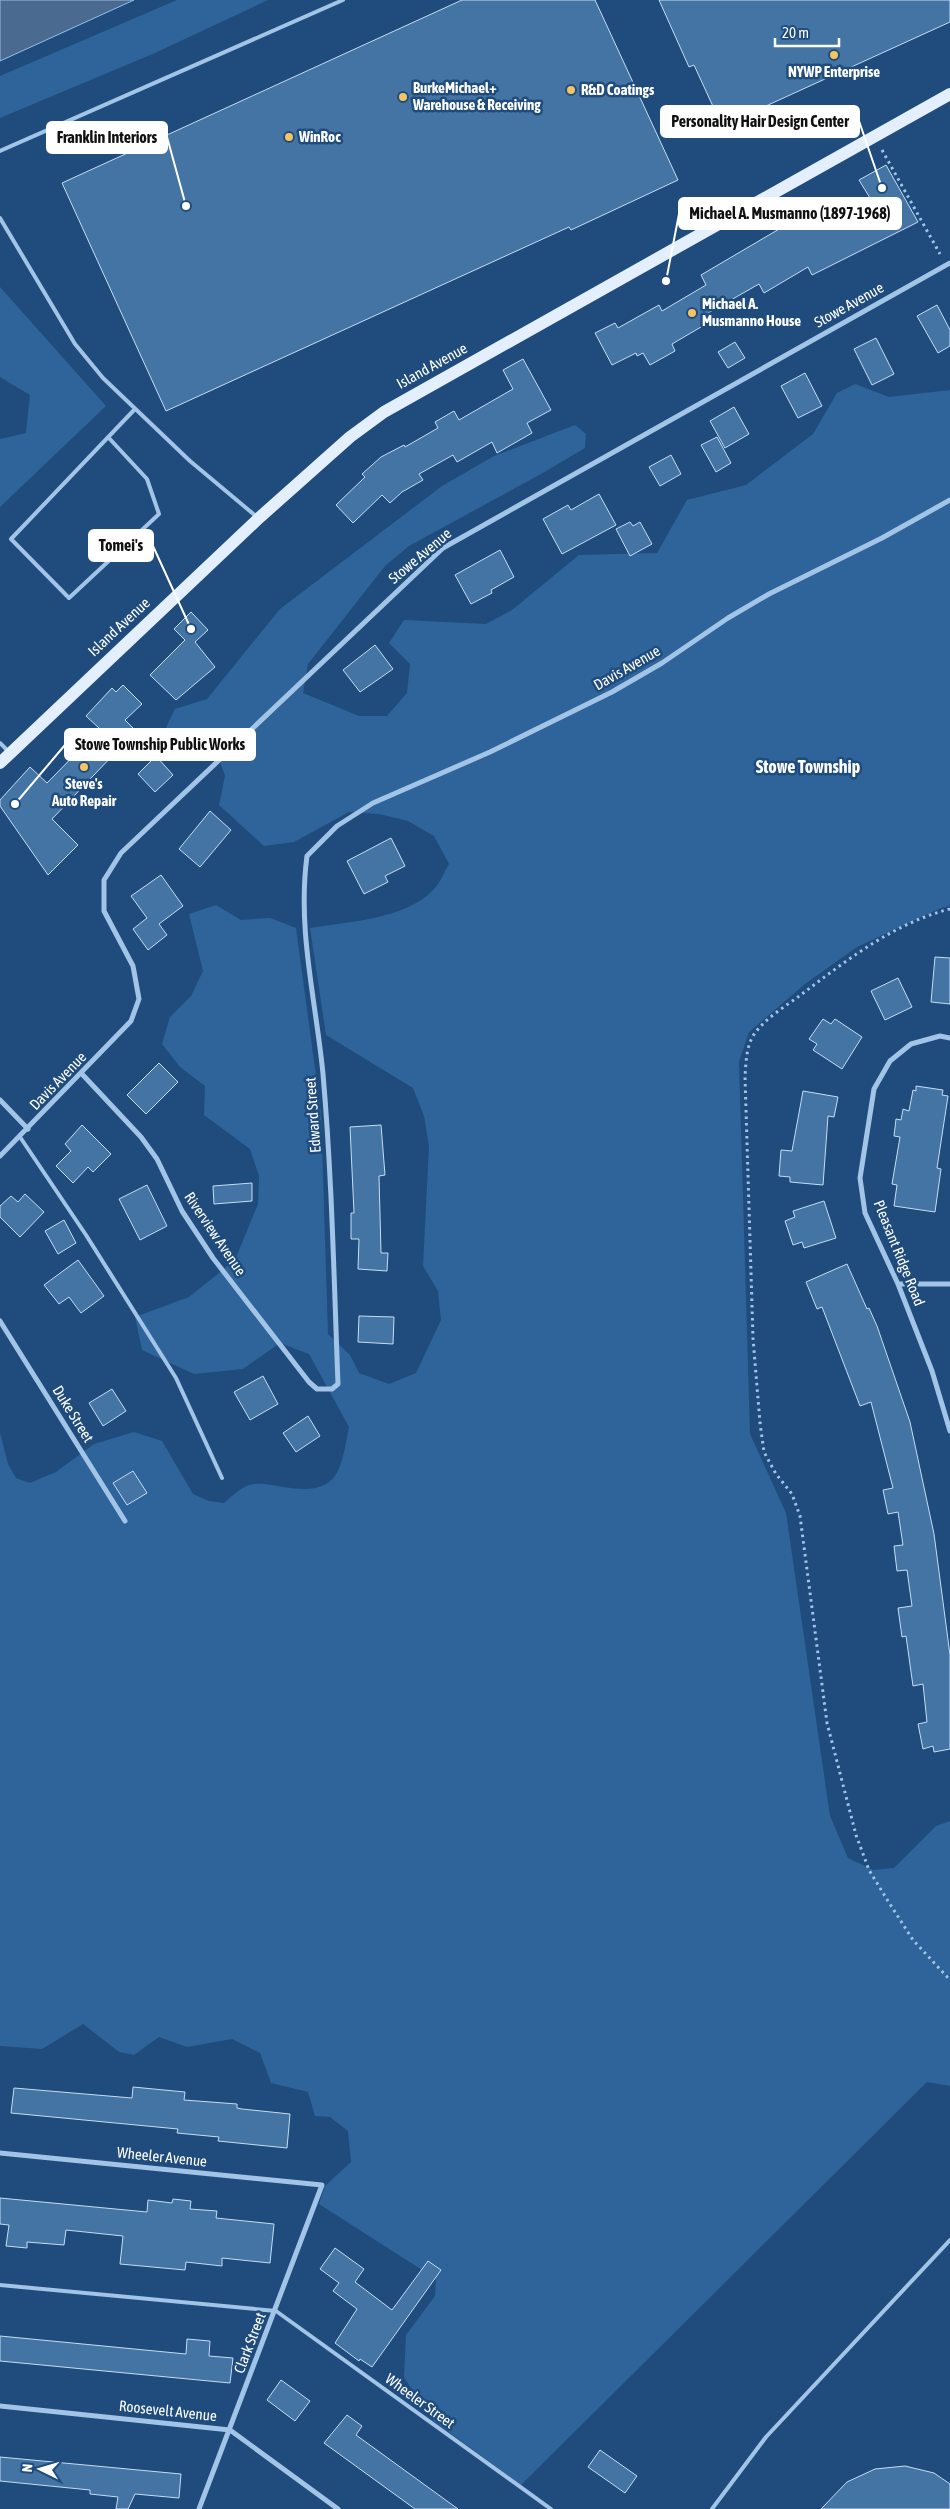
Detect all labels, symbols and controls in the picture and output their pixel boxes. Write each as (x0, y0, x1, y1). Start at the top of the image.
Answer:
scale bar (775, 15, 839, 47)
text: 20 m (782, 24, 809, 41)
marker: NYWP Enterprise (828, 49, 840, 61)
place label: NYWP Enterprise (788, 63, 880, 80)
place label: BurkeMichael+ Warehouse & Receiving (412, 79, 541, 113)
place label: R&D Coatings (581, 81, 655, 98)
marker: R&D Coatings (565, 84, 577, 96)
marker: BurkeMichael+ Warehouse & Receiving (397, 91, 409, 103)
callout: Personality Hair Design Center (661, 106, 859, 137)
text: Personality Hair Design Center (671, 112, 849, 130)
callout: Franklin Interiors (47, 122, 167, 153)
text: Franklin Interiors (57, 128, 158, 146)
place label: WinRoc (298, 128, 341, 145)
marker: WinRoc (283, 131, 295, 143)
callout: Michael A. Musmanno (1897-1968) (679, 198, 901, 229)
text: Michael A. Musmanno (1897-1968) (689, 204, 891, 222)
street label: Stowe Avenue (811, 278, 887, 331)
place label: Michael A. Musmanno House (702, 295, 801, 329)
marker: Michael A. Musmanno House (686, 307, 698, 319)
street label: Island Avenue (394, 339, 470, 392)
street label: Stowe Avenue (385, 524, 455, 587)
callout: Tomei's (89, 530, 153, 561)
text: Tomei's (99, 536, 144, 554)
street label: Island Avenue (84, 594, 153, 659)
street label: Davis Avenue (591, 642, 663, 693)
callout: Stowe Township Public Works (65, 729, 255, 760)
text: Stowe Township Public Works (75, 735, 245, 753)
district label: Stowe Township (756, 756, 860, 777)
marker: Steve's Auto Repair (78, 761, 90, 773)
place label: Steve's Auto Repair (51, 775, 117, 809)
street label: Davis Avenue (26, 1048, 90, 1113)
street label: Edward Street (301, 1077, 324, 1153)
street label: Riverview Avenue (181, 1189, 250, 1279)
street label: Pleasant Ridge Road (870, 1197, 928, 1308)
street label: Duke Street (49, 1382, 98, 1445)
street label: Wheeler Avenue (116, 2143, 208, 2170)
street label: Clark Street (230, 2310, 269, 2376)
street label: Wheeler Street (382, 2370, 458, 2431)
street label: Roosevelt Avenue (118, 2397, 218, 2424)
north arrow (15, 2444, 65, 2494)
text: N (19, 2463, 35, 2473)

